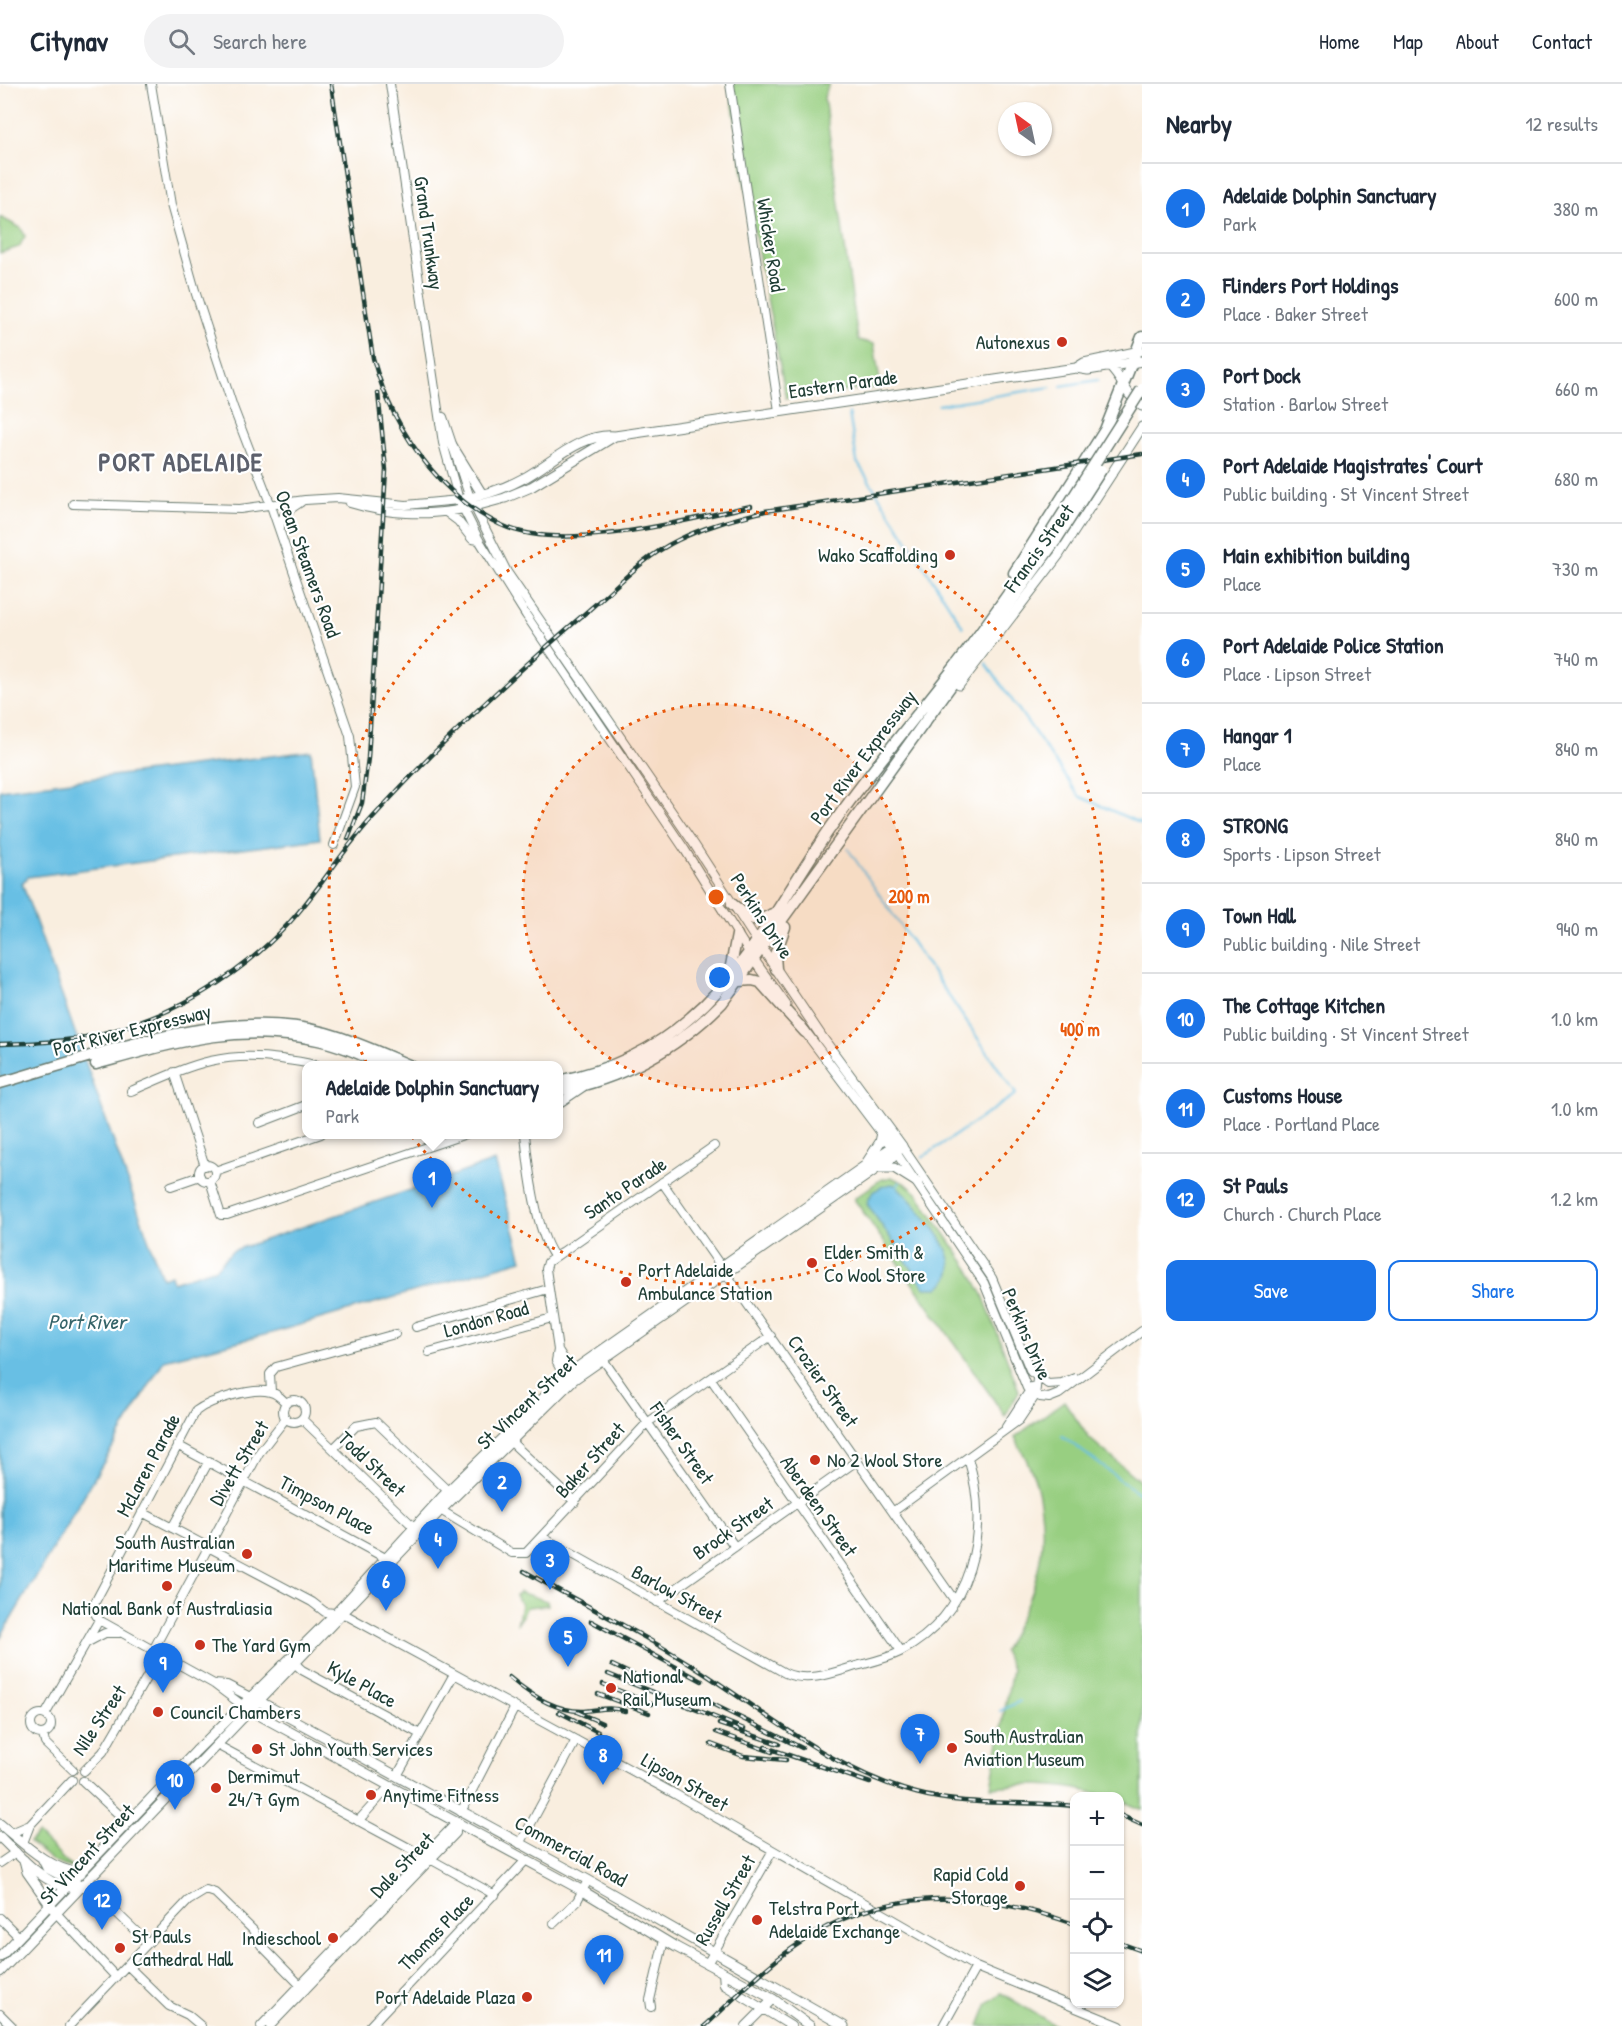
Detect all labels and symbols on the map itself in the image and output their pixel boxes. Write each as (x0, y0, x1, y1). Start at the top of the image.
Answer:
north arrow (998, 102, 1052, 156)
street label: Grand Trunkway (408, 174, 451, 292)
street label: Whicker Road (751, 196, 792, 294)
place label: Autonexus (976, 328, 1050, 355)
marker: Autonexus (1055, 335, 1069, 349)
street label: Eastern Parade (787, 363, 899, 404)
district label: PORT ADELAIDE (98, 444, 264, 479)
street label: Ocean Steamers Road (269, 487, 348, 641)
street label: Francis Street (997, 497, 1080, 598)
place label: Wako Scaffolding (818, 541, 938, 568)
marker: Wako Scaffolding (943, 548, 957, 562)
street label: Port River Expressway (803, 684, 922, 829)
street label: Perkins Drive (725, 868, 800, 964)
text: 200 m (889, 884, 929, 909)
centre of rings (706, 887, 726, 907)
your location (705, 963, 734, 992)
street label: Port River Expressway (50, 997, 214, 1062)
text: 400 m (1060, 1017, 1100, 1042)
street label: Santo Parade (578, 1150, 671, 1225)
pin: 1 (412, 1158, 452, 1208)
place label: Elder Smith & Co Wool Store (824, 1238, 926, 1288)
place label: Port Adelaide Ambulance Station (638, 1256, 772, 1306)
marker: Elder Smith & Co Wool Store (805, 1256, 819, 1270)
marker: Port Adelaide Ambulance Station (619, 1275, 633, 1289)
street label: Perkins Drive (996, 1284, 1059, 1384)
street label: London Road (440, 1294, 531, 1343)
water label: Port River (48, 1307, 129, 1336)
street label: Crozier Street (782, 1329, 866, 1433)
street label: St Vincent Street (471, 1347, 584, 1455)
street label: Fisher Street (644, 1395, 721, 1490)
street label: McLaren Parade (109, 1409, 186, 1521)
street label: Divett Street (203, 1414, 275, 1510)
street label: Baker Street (548, 1415, 632, 1503)
street label: Todd Street (333, 1425, 413, 1503)
place label: No 2 Wool Store (827, 1446, 942, 1473)
street label: Aberdeen Street (775, 1450, 865, 1563)
marker: No 2 Wool Store (808, 1453, 822, 1467)
pin: 2 (482, 1462, 522, 1512)
street label: Timpson Place (275, 1468, 379, 1541)
street label: Brock Street (687, 1489, 780, 1565)
pin: 4 (418, 1520, 458, 1569)
place label: South Australian Maritime Museum (108, 1528, 235, 1578)
pin: 3 (530, 1540, 570, 1590)
marker: South Australian Maritime Museum (240, 1547, 254, 1561)
street label: Barlow Street (627, 1558, 728, 1630)
pin: 6 (366, 1562, 406, 1611)
marker: National Bank of Australiasia (160, 1579, 174, 1593)
place label: National Bank of Australiasia (62, 1594, 272, 1621)
pin: 5 (548, 1618, 588, 1667)
place label: The Yard Gym (212, 1631, 311, 1658)
marker: The Yard Gym (193, 1638, 207, 1652)
pin: 9 (144, 1644, 182, 1693)
street label: Kyle Place (323, 1653, 402, 1714)
place label: National Rail Museum (623, 1662, 711, 1712)
street label: Nile Street (65, 1678, 133, 1760)
marker: National Rail Museum (604, 1681, 618, 1695)
place label: Council Chambers (170, 1698, 301, 1725)
marker: Council Chambers (151, 1705, 165, 1719)
pin: 7 (900, 1714, 940, 1764)
place label: South Australian Aviation Museum (964, 1722, 1084, 1772)
place label: St John Youth Services (269, 1735, 433, 1762)
pin: 8 (584, 1736, 622, 1785)
marker: South Australian Aviation Museum (945, 1741, 959, 1755)
marker: St John Youth Services (250, 1742, 264, 1756)
street label: Lipson Street (637, 1746, 735, 1818)
pin: 10 (156, 1760, 195, 1810)
place label: Dermimut 24/7 Gym (228, 1762, 301, 1812)
marker: Dermimut 24/7 Gym (209, 1781, 223, 1795)
place label: Anytime Fitness (383, 1781, 499, 1808)
marker: Anytime Fitness (364, 1788, 378, 1802)
street label: St Vincent Street (33, 1797, 141, 1910)
street label: Commercial Road (510, 1809, 632, 1893)
street label: Dale Street (364, 1825, 441, 1903)
street label: Russell Street (688, 1849, 762, 1950)
place label: Rapid Cold Storage (934, 1860, 1008, 1910)
marker: Rapid Cold Storage (1013, 1879, 1027, 1893)
pin: 12 (82, 1880, 122, 1930)
street label: Thomas Place (392, 1887, 479, 1976)
place label: Telstra Port Adelaide Exchange (769, 1894, 900, 1944)
marker: Telstra Port Adelaide Exchange (750, 1913, 764, 1927)
place label: St Pauls Cathedral Hall (132, 1922, 233, 1972)
place label: Indieschool (242, 1924, 322, 1951)
marker: Indieschool (326, 1931, 340, 1945)
pin: 11 (584, 1936, 624, 1985)
marker: St Pauls Cathedral Hall (113, 1941, 127, 1955)
place label: Port Adelaide Plaza (375, 1983, 515, 2010)
marker: Port Adelaide Plaza (520, 1990, 534, 2004)

